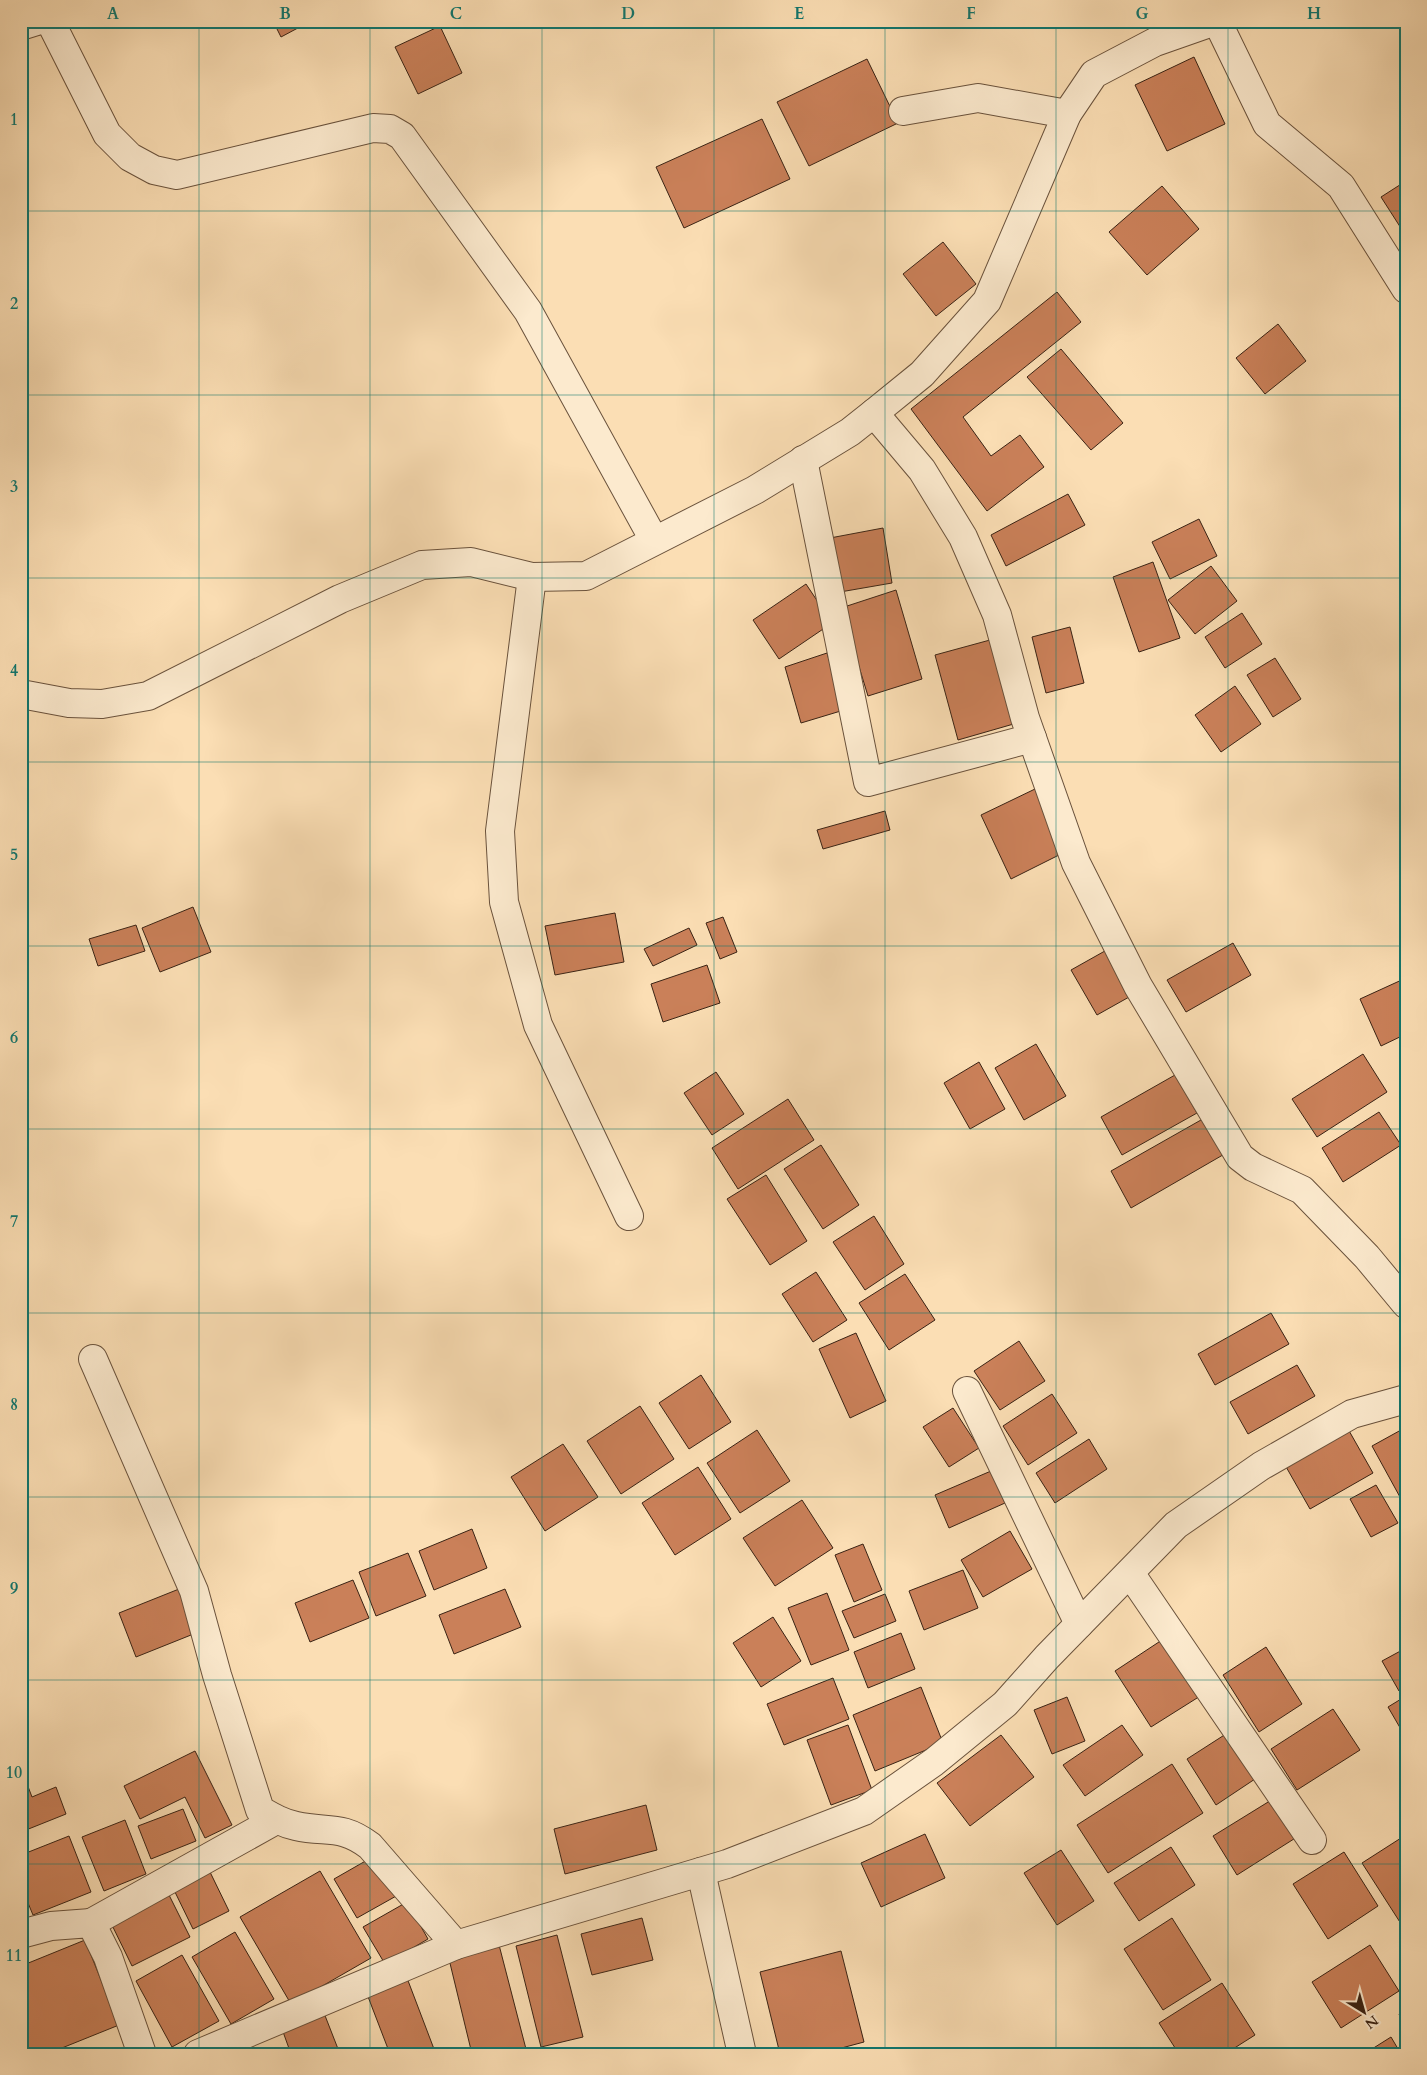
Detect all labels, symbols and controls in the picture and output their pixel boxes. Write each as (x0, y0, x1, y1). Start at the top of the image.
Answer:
text: A (107, 3, 119, 25)
text: B (279, 3, 291, 25)
text: C (450, 3, 462, 25)
text: D (621, 3, 635, 25)
text: E (794, 3, 804, 25)
text: F (966, 3, 976, 25)
text: G (1135, 3, 1149, 25)
text: H (1307, 3, 1321, 25)
text: 1 (10, 109, 18, 131)
text: 2 (10, 293, 18, 315)
text: 3 (10, 476, 18, 498)
text: 4 (10, 660, 18, 682)
text: 5 (10, 844, 18, 866)
text: 6 (10, 1027, 18, 1049)
text: 7 (10, 1211, 18, 1233)
text: 8 (10, 1394, 18, 1416)
text: 9 (10, 1578, 18, 1600)
text: 10 (6, 1762, 22, 1784)
text: 11 (6, 1945, 22, 1967)
north arrow (1340, 1988, 1390, 2038)
text: N (1361, 2011, 1382, 2033)

